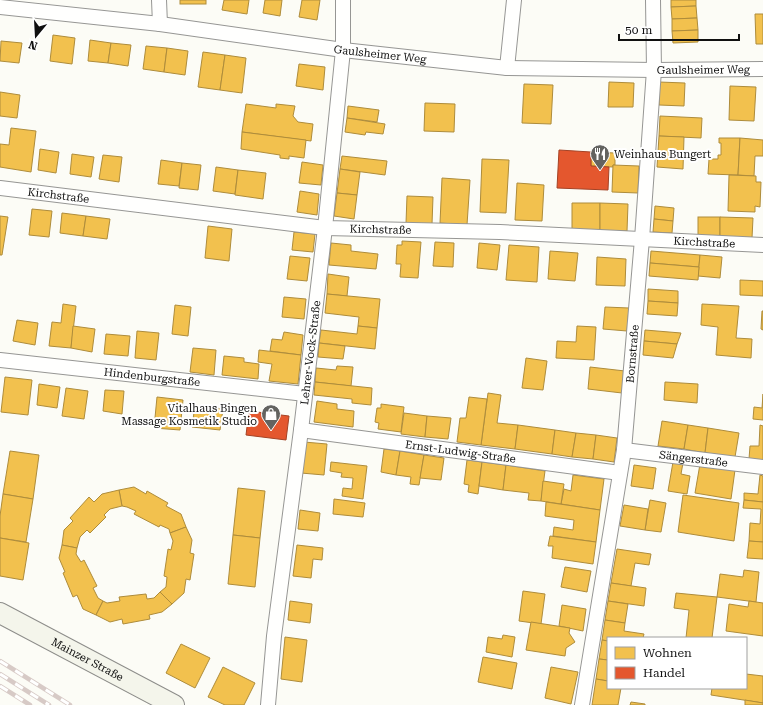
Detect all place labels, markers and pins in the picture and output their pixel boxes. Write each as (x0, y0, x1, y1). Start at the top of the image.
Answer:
restaurant icon: Weinhaus Bungert (589, 143, 611, 171)
place label: Weinhaus Bungert (614, 148, 711, 161)
place label: Vitalhaus Bingen Massage Kosmetik Studio (121, 402, 257, 428)
shop icon: Vitalhaus Bingen Massage Kosmetik Studio (260, 403, 282, 431)

